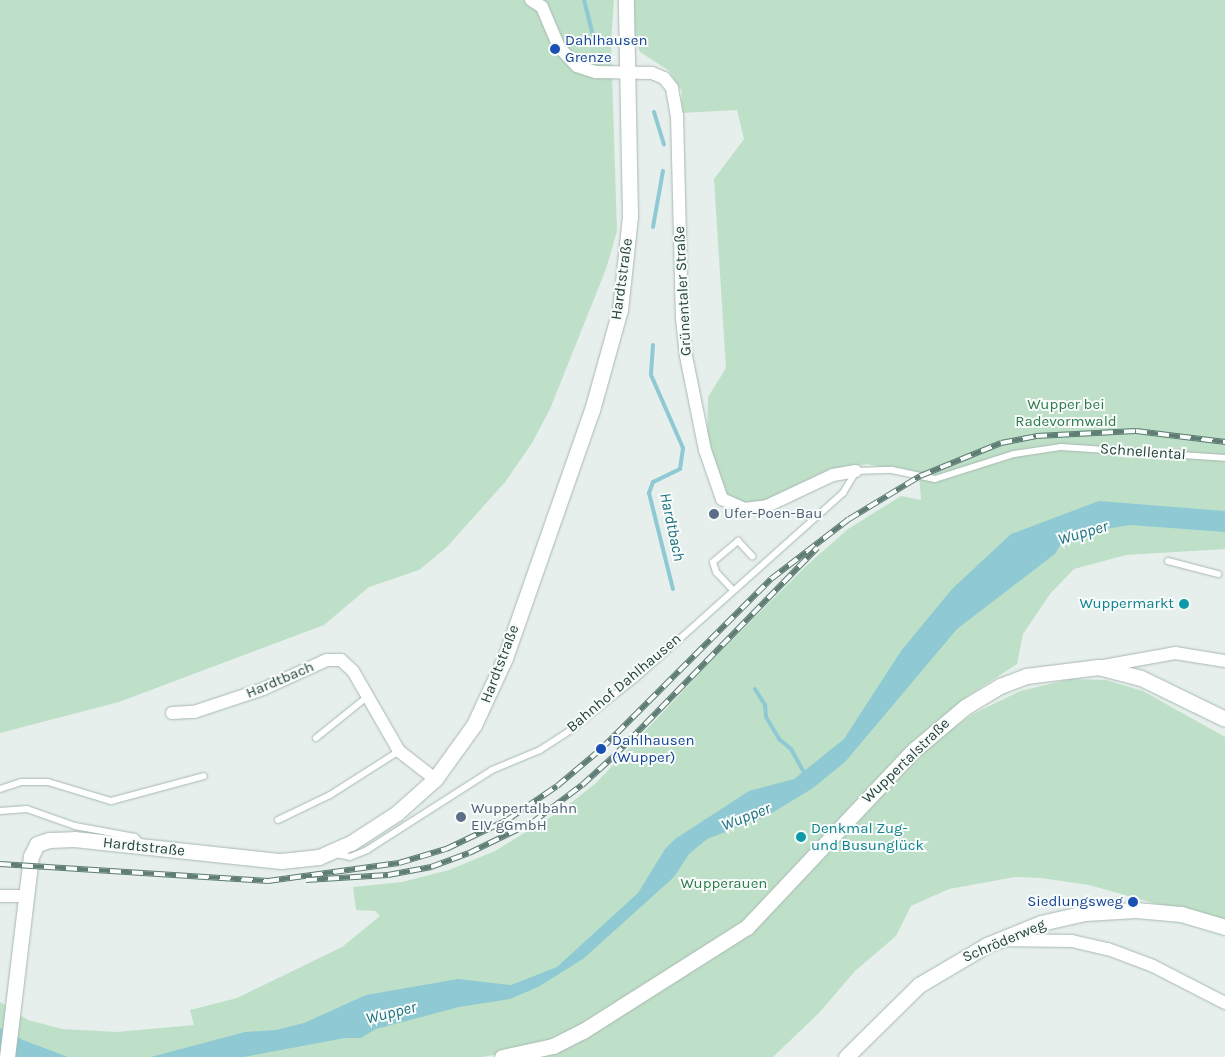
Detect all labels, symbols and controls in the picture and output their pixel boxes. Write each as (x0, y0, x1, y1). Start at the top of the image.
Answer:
place label: Dahlhausen Grenze (565, 31, 647, 66)
marker: Dahlhausen Grenze (549, 43, 561, 55)
street label: Grünentaler Straße (671, 226, 695, 356)
street label: Hardtstraße (607, 237, 637, 321)
park label: Wupper bei Radevormwald (1015, 395, 1117, 430)
street label: Schnellental (1100, 440, 1186, 464)
water label: Hardtbach (655, 491, 689, 563)
place label: Ufer-Poen-Bau (724, 505, 822, 523)
marker: Ufer-Poen-Bau (708, 508, 720, 520)
water label: Wupper (1056, 517, 1110, 549)
place label: Wuppermarkt (1079, 595, 1174, 613)
marker: Wuppermarkt (1178, 598, 1190, 610)
street label: Hardtstraße (477, 622, 523, 706)
street label: Bahnhof Dahlhausen (563, 630, 685, 736)
street label: Hardtbach (243, 658, 317, 702)
street label: Wuppertalstraße (858, 715, 954, 807)
place label: Dahlhausen (Wupper) (612, 731, 694, 766)
marker: Dahlhausen (Wupper) (594, 742, 608, 756)
place label: Wuppertalbahn EIV gGmbH (471, 799, 577, 834)
water label: Wupper (719, 799, 773, 835)
marker: Wuppertalbahn EIV gGmbH (455, 811, 467, 823)
place label: Denkmal Zug- und Busunglück (811, 819, 924, 854)
marker: Denkmal Zug- und Busunglück (795, 831, 807, 843)
street label: Hardtstraße (102, 834, 186, 860)
park label: Wupperauen (681, 875, 767, 893)
place label: Siedlungsweg (1027, 893, 1123, 911)
marker: Siedlungsweg (1127, 896, 1139, 908)
street label: Schröderweg (960, 915, 1048, 967)
water label: Wupper (364, 997, 418, 1029)

